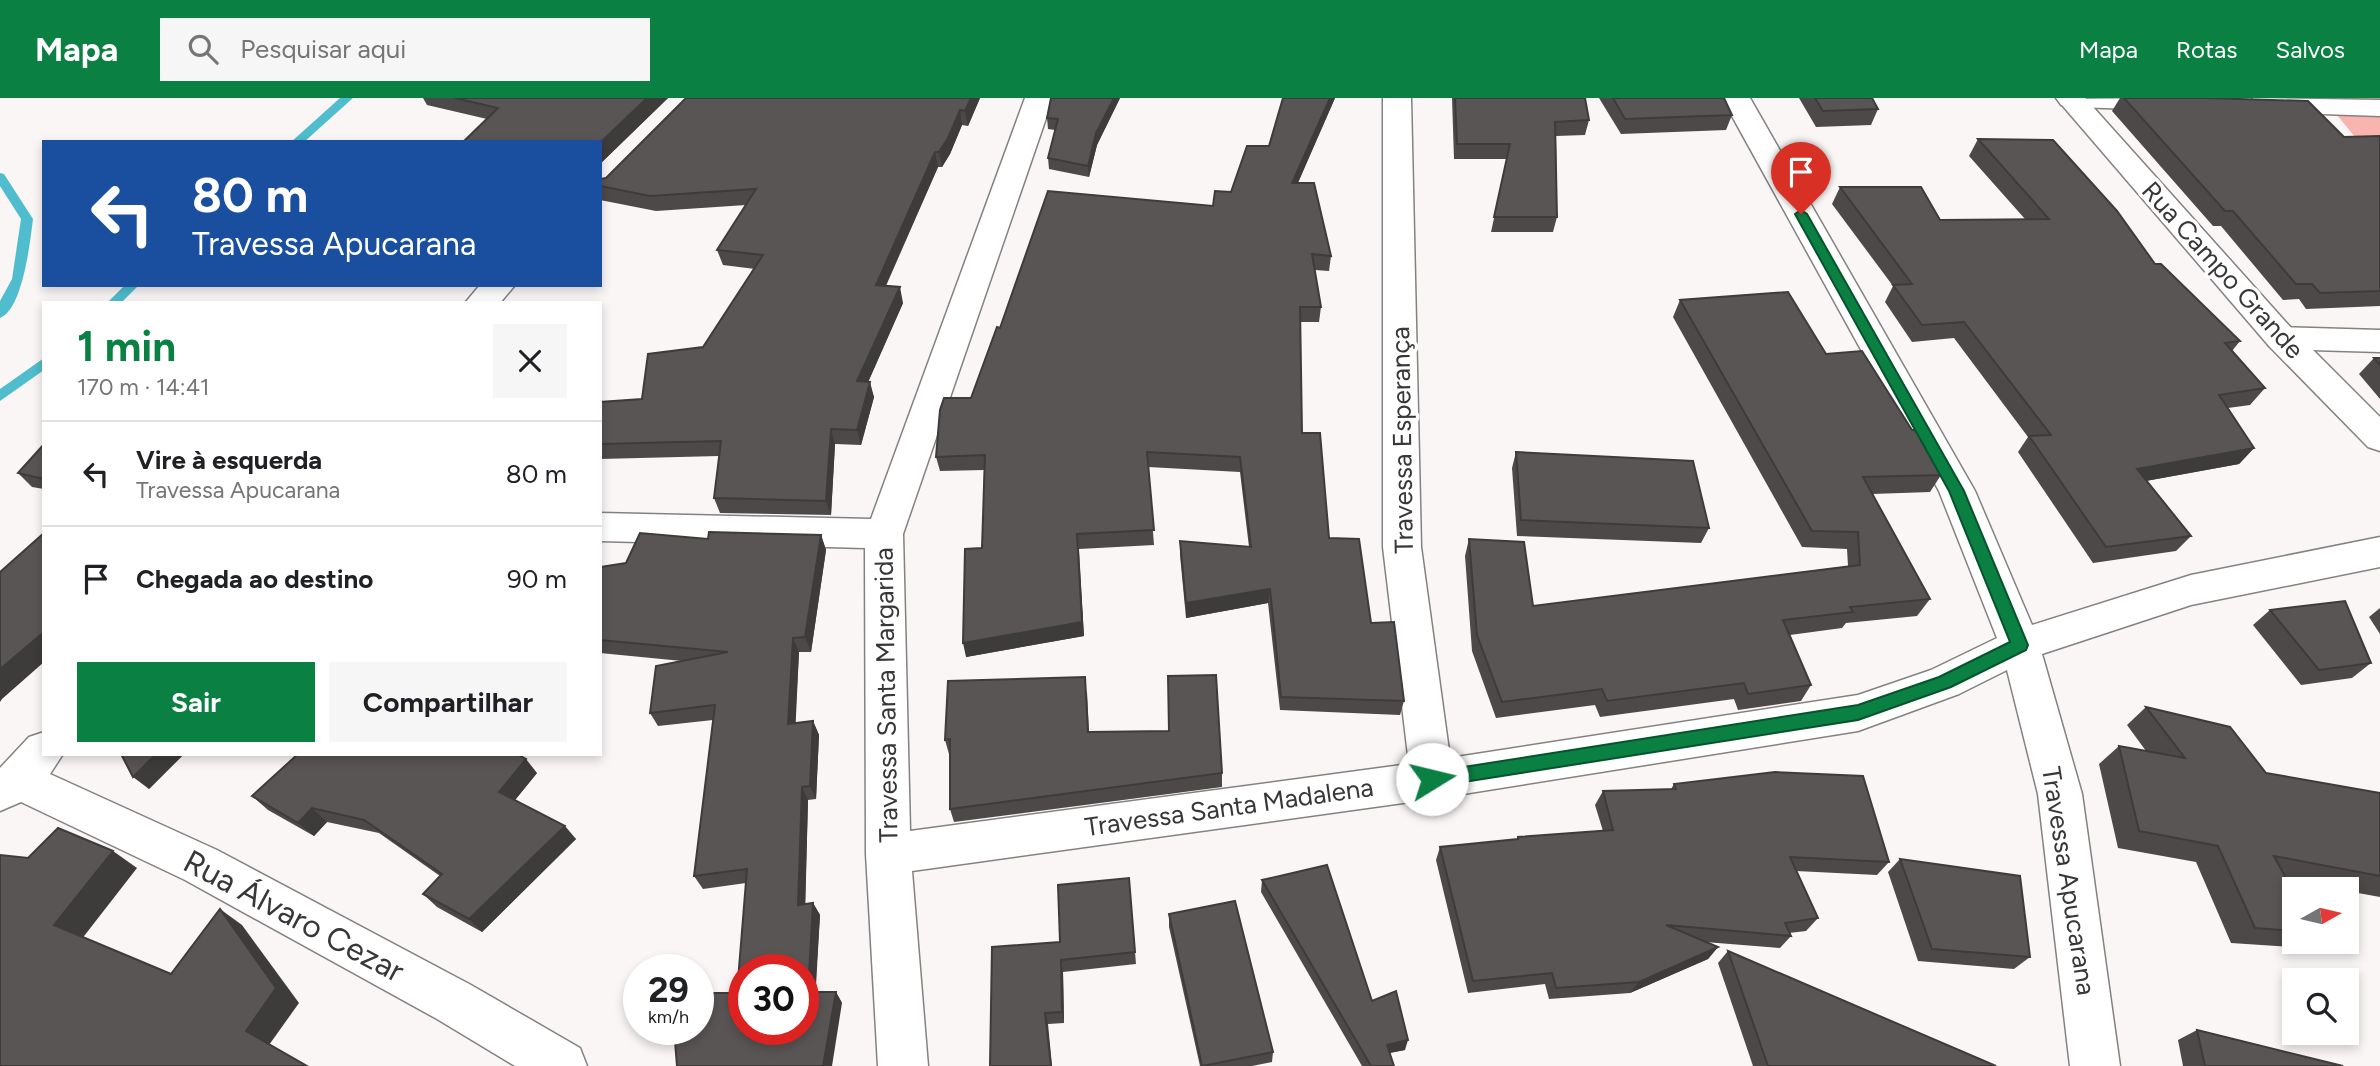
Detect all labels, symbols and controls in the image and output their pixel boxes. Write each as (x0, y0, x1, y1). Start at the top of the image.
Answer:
search box (160, 18, 650, 81)
text: Mapa (35, 30, 118, 69)
icon: search (184, 30, 222, 68)
text: Pesquisar aqui (240, 33, 406, 65)
text: Mapa (2079, 35, 2138, 64)
text: Rotas (2176, 35, 2237, 64)
text: Salvos (2275, 35, 2345, 64)
pin (1771, 142, 1831, 214)
icon: arrive (1782, 153, 1820, 191)
text: 80 m (192, 165, 308, 224)
icon: left (77, 168, 168, 259)
street label: Rua Campo Grande (2135, 175, 2311, 365)
text: Travessa Apucarana (192, 225, 476, 263)
text: 1 min (77, 321, 176, 372)
button: close (493, 324, 567, 398)
street label: Travessa Esperança (1384, 326, 1420, 554)
text: 170 m · 14:41 (77, 373, 209, 401)
text: Vire à esquerda (136, 444, 322, 476)
icon: left (77, 455, 115, 493)
text: 80 m (506, 458, 567, 490)
text: Travessa Apucarana (136, 476, 340, 504)
street label: Travessa Santa Margarida (867, 547, 905, 843)
icon: arrive (77, 560, 115, 598)
text: Chegada ao destino (136, 563, 373, 595)
text: 90 m (507, 563, 567, 595)
button: Sair (77, 662, 315, 742)
button: Compartilhar (329, 662, 567, 742)
position arrow (1395, 742, 1469, 816)
street label: Travessa Apucarana (2035, 764, 2103, 998)
street label: Travessa Santa Madalena (1083, 771, 1375, 843)
street label: Rua Álvaro Cezar (177, 842, 411, 990)
north arrow (2282, 877, 2359, 954)
map controls (2282, 877, 2359, 1045)
speed limit sign: 30 (728, 954, 819, 1045)
button: search (2282, 968, 2359, 1045)
text: 29 (648, 969, 689, 1011)
text: km/h (648, 1006, 689, 1028)

